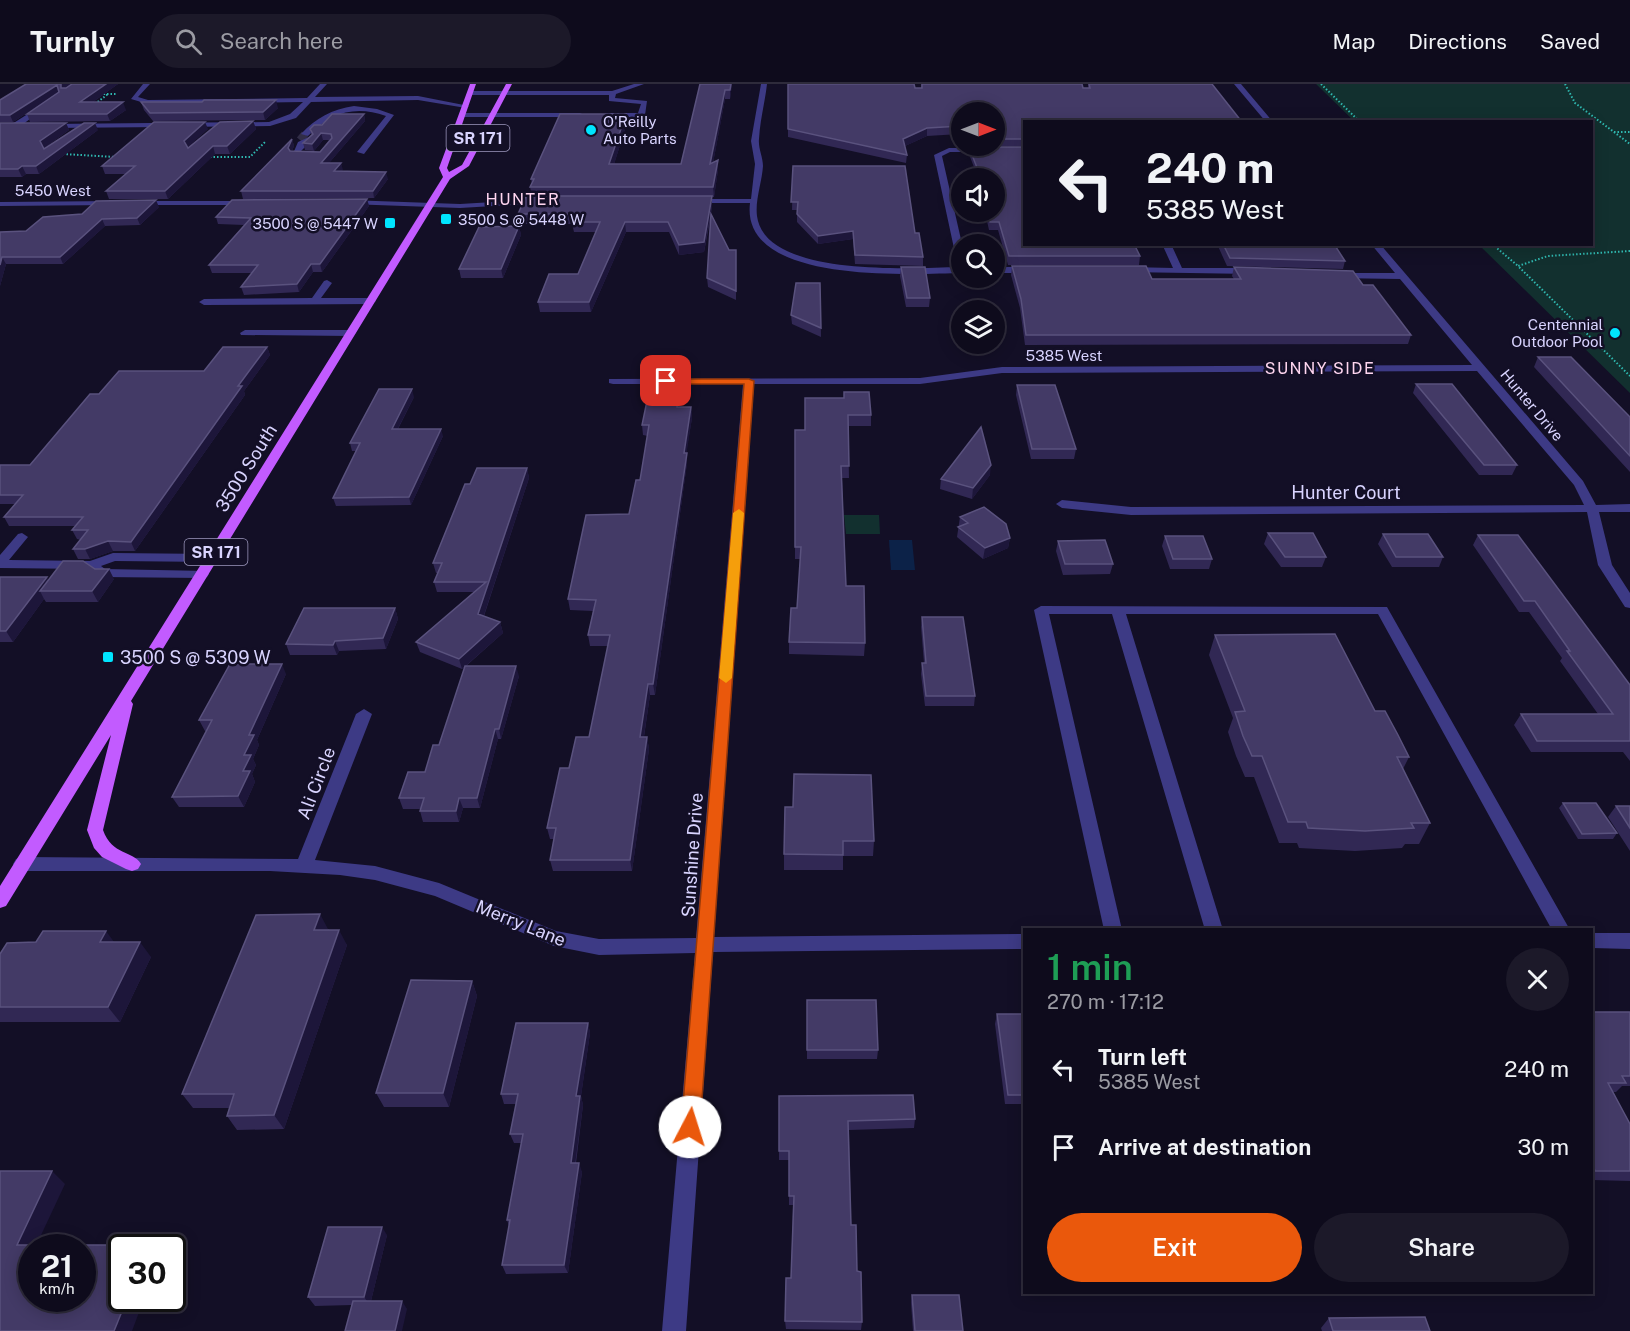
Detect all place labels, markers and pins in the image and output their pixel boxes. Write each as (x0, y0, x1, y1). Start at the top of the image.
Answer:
place label: O'Reilly Auto Parts (603, 113, 677, 147)
marker: O'Reilly Auto Parts (584, 123, 598, 137)
place label: 3500 S @ 5448 W (458, 211, 584, 228)
marker: 3500 S @ 5448 W (439, 212, 453, 226)
place label: 3500 S @ 5447 W (252, 215, 378, 232)
marker: 3500 S @ 5447 W (383, 216, 397, 230)
place label: Centennial Outdoor Pool (1511, 316, 1603, 350)
marker: Centennial Outdoor Pool (1608, 326, 1622, 340)
pin (640, 355, 691, 406)
place label: 3500 S @ 5309 W (120, 647, 271, 668)
marker: 3500 S @ 5309 W (101, 650, 115, 664)

